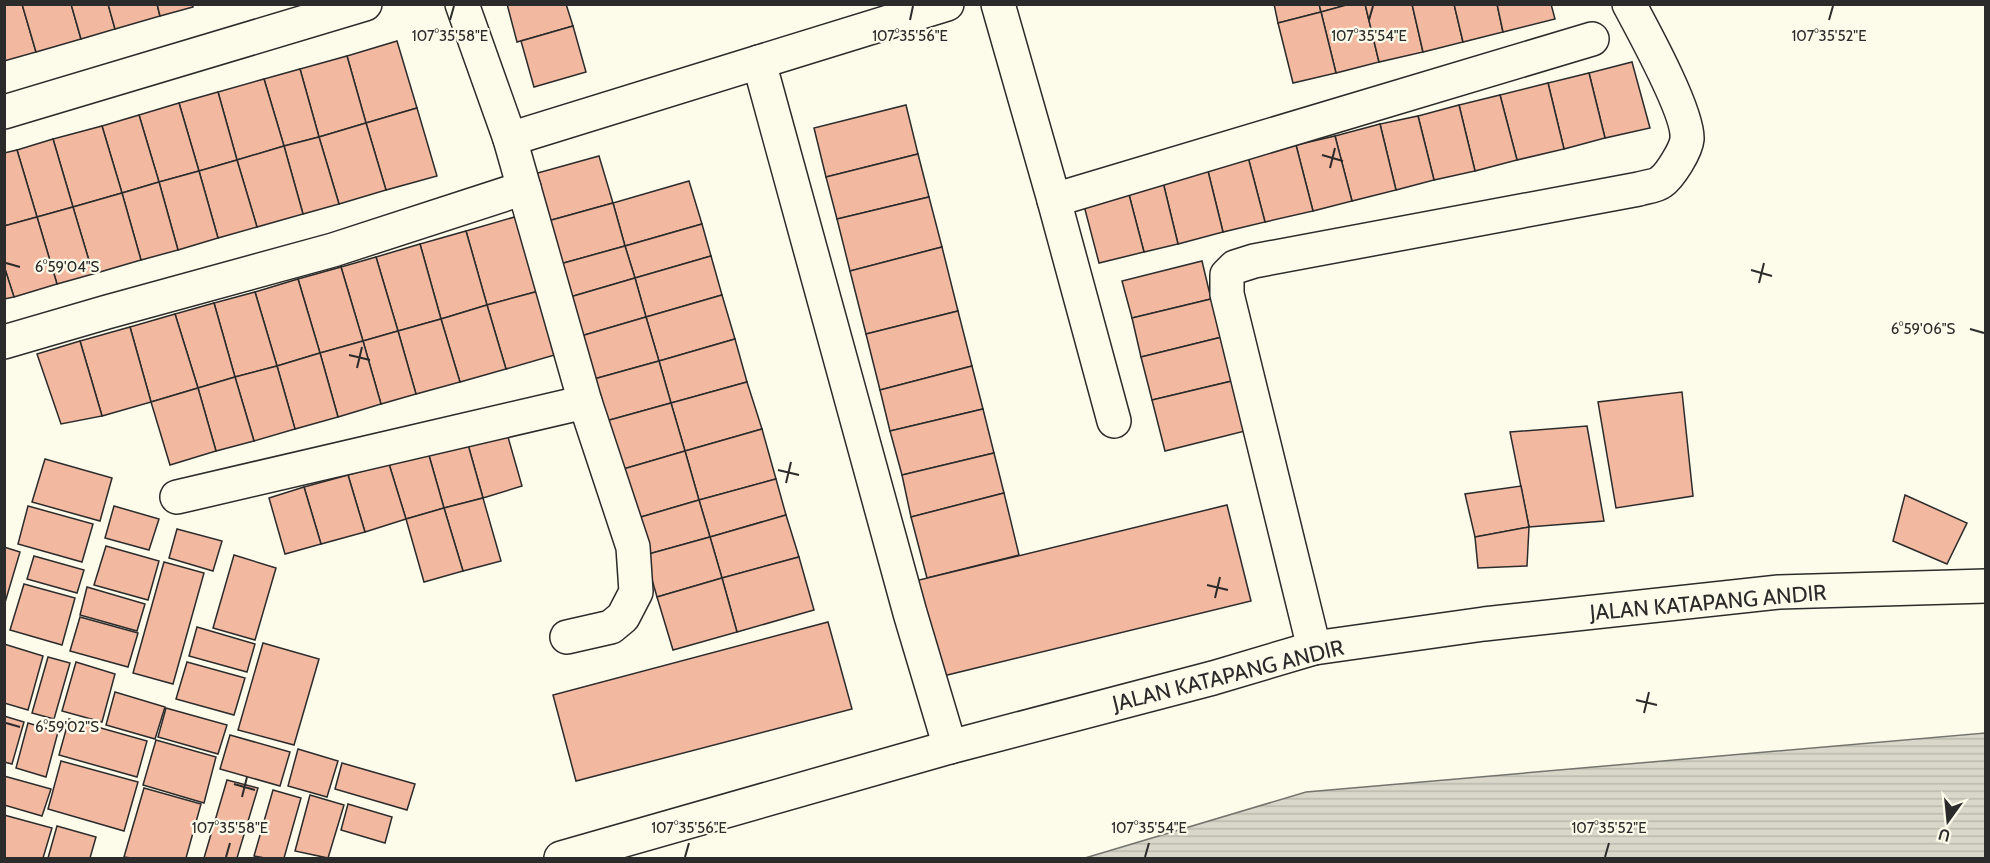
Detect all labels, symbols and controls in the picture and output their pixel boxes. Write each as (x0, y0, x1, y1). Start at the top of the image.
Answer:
text: 107°35'58"E (412, 27, 488, 45)
text: 107°35'56"E (872, 27, 948, 45)
text: 107°35'54"E (1331, 27, 1407, 45)
text: 107°35'52"E (1791, 27, 1867, 45)
text: 6°59'04"S (35, 258, 99, 276)
text: 6°59'06"S (1891, 320, 1955, 338)
street label: JALAN KATAPANG ANDIR (1588, 579, 1828, 626)
street label: JALAN KATAPANG ANDIR (1109, 634, 1347, 718)
text: 6°59'02"S (35, 718, 99, 736)
north arrow (1918, 791, 1978, 851)
text: 107°35'58"E (192, 819, 268, 837)
text: 107°35'56"E (651, 819, 727, 837)
text: 107°35'54"E (1111, 819, 1187, 837)
text: 107°35'52"E (1571, 819, 1647, 837)
text: U (1936, 824, 1952, 846)

